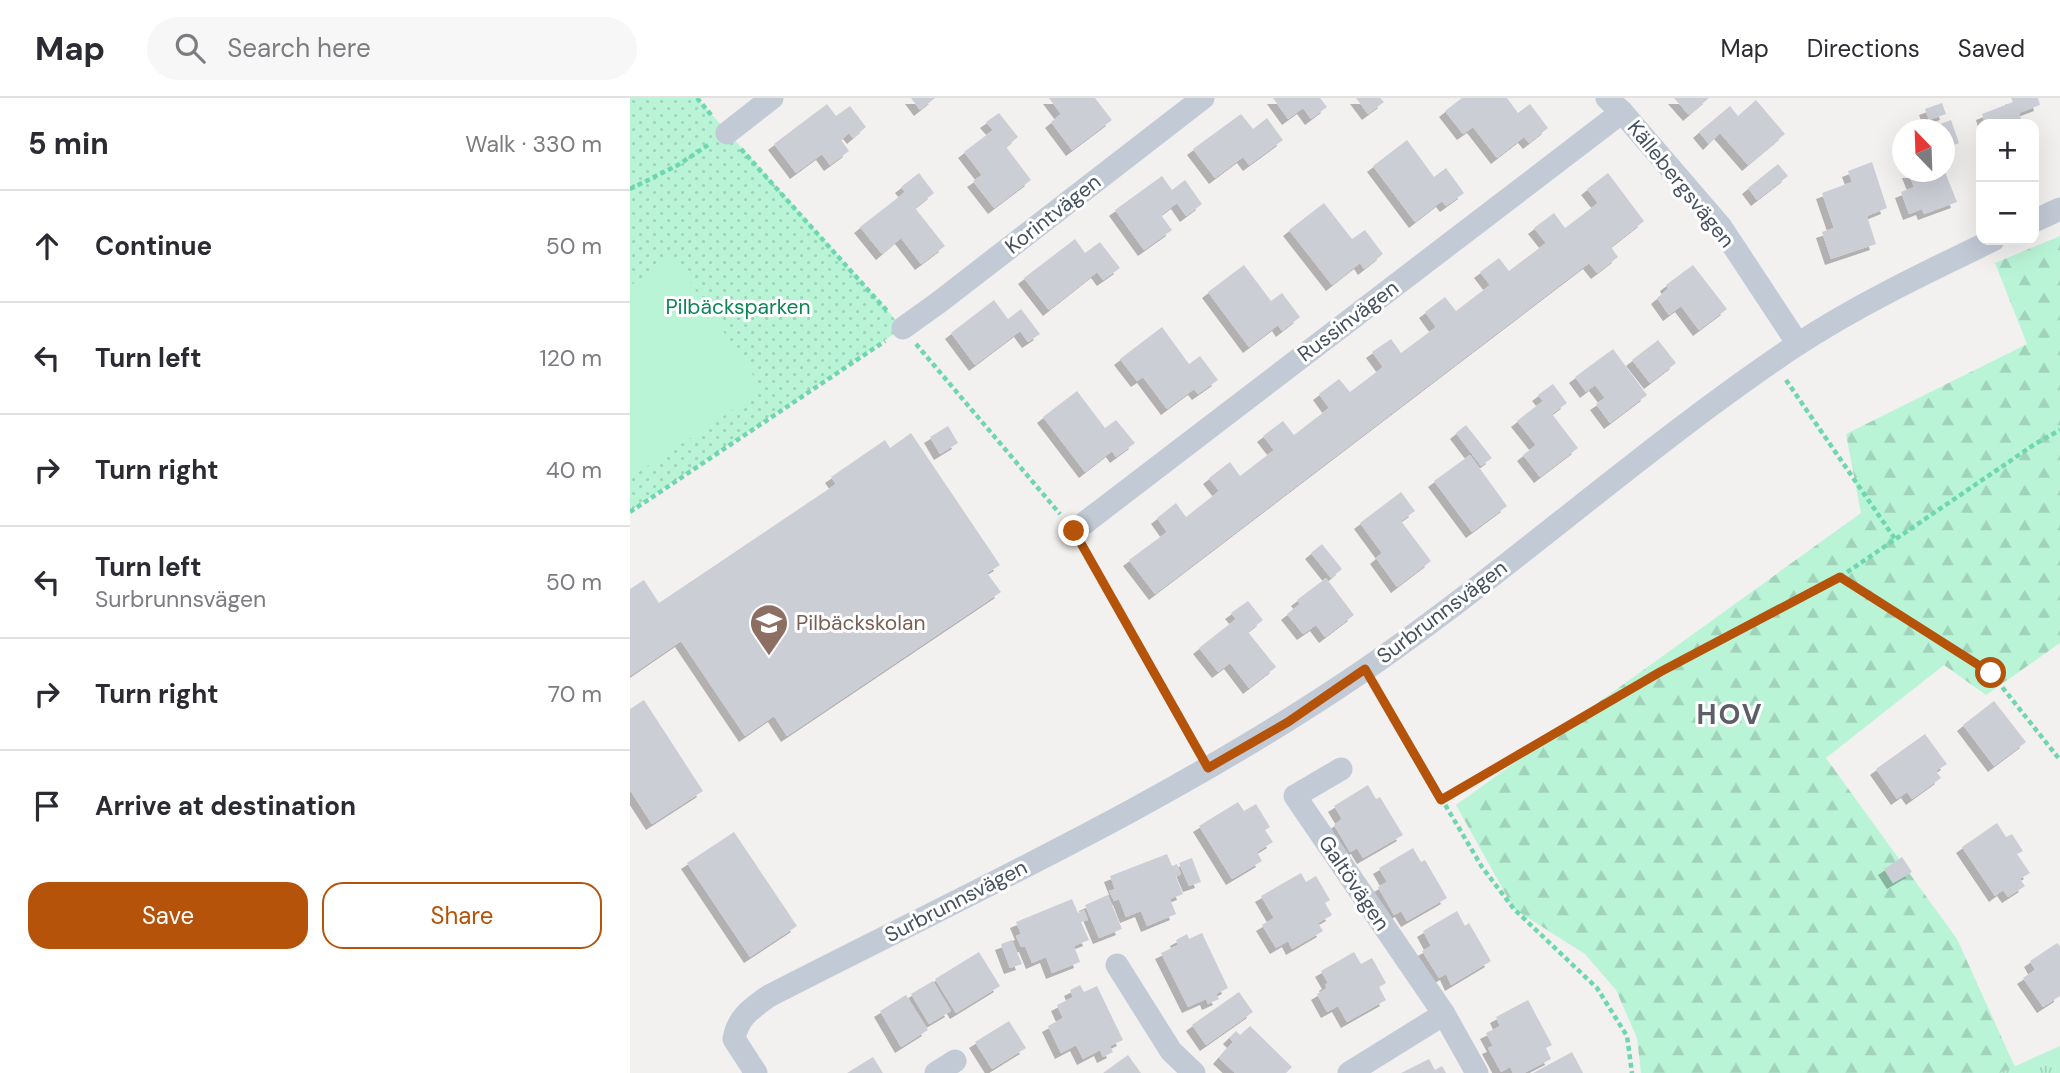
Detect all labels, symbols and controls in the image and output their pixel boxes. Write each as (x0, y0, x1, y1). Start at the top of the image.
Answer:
search box (147, 17, 637, 80)
text: Map (35, 27, 105, 70)
icon: search (171, 29, 209, 67)
text: Search here (227, 31, 371, 65)
text: Map (1721, 33, 1769, 64)
text: Directions (1807, 33, 1920, 64)
text: Saved (1958, 33, 2025, 64)
street label: Källebergsvägen (1621, 115, 1741, 253)
north arrow (1892, 119, 1955, 182)
map controls (1976, 119, 2039, 245)
button: + (1976, 119, 2039, 182)
text: 5 min (28, 124, 109, 163)
text: Walk · 330 m (465, 129, 602, 159)
street label: Korintvägen (999, 168, 1107, 260)
button: − (1976, 182, 2039, 245)
icon: ahead (28, 227, 66, 265)
text: Continue (95, 229, 212, 263)
text: 50 m (546, 231, 602, 261)
street label: Russinvägen (1292, 274, 1404, 368)
park label: Pilbäcksparken (665, 293, 811, 321)
icon: left (28, 339, 66, 377)
text: Turn left (95, 341, 202, 375)
text: 120 m (539, 343, 602, 373)
icon: right (28, 451, 66, 489)
text: Turn right (95, 453, 219, 487)
text: 40 m (546, 455, 602, 485)
route end (1058, 515, 1089, 546)
text: Turn left (95, 550, 202, 584)
street label: Surbrunnsvägen (1371, 554, 1513, 670)
icon: left (28, 563, 66, 601)
text: 50 m (546, 567, 602, 597)
text: Surbrunnsvägen (95, 584, 266, 614)
school or university icon: Pilbäckskolan (748, 602, 790, 657)
place label: Pilbäckskolan (796, 609, 925, 637)
route start (1975, 657, 2006, 688)
icon: right (28, 675, 66, 713)
text: Turn right (95, 677, 219, 711)
text: 70 m (548, 679, 602, 709)
district label: HOV (1696, 696, 1764, 733)
icon: arrive (28, 787, 66, 825)
text: Arrive at destination (95, 789, 356, 823)
street label: Galtövägen (1312, 830, 1396, 936)
street label: Surbrunnsvägen (880, 853, 1032, 949)
button: Save (28, 882, 308, 949)
button: Share (322, 882, 602, 949)

